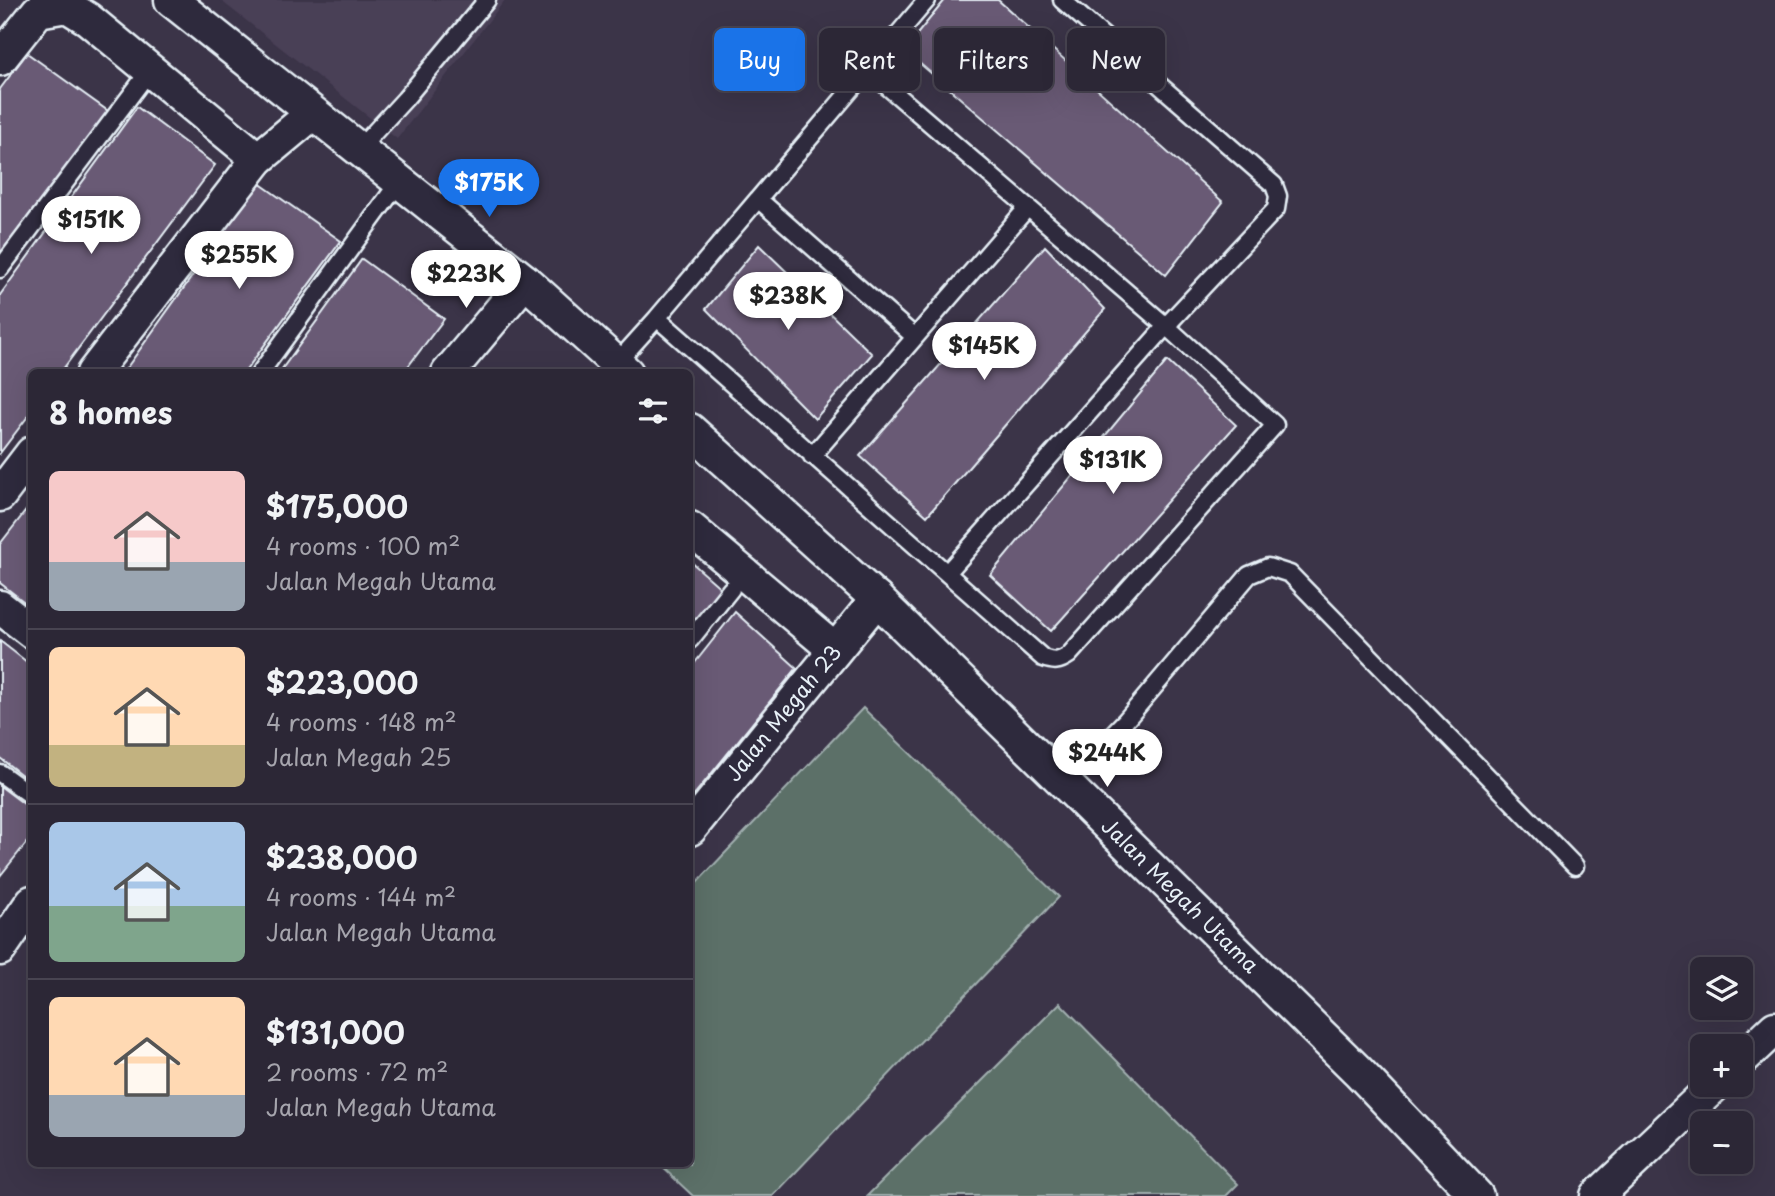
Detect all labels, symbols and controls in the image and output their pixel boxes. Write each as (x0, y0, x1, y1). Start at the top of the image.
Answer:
chip: Buy (714, 28, 805, 91)
chip: Rent (819, 28, 920, 91)
chip: Filters (934, 28, 1053, 91)
chip: New (1067, 28, 1165, 91)
pin: $175K (440, 160, 538, 219)
text: $175K (454, 164, 524, 199)
pin: $151K (42, 196, 140, 256)
text: $151K (57, 201, 125, 236)
pin: $255K (190, 232, 288, 291)
text: $255K (201, 236, 277, 271)
pin: $223K (417, 250, 515, 310)
text: $223K (427, 255, 505, 290)
pin: $238K (739, 272, 837, 332)
text: $238K (749, 277, 827, 312)
pin: $145K (935, 322, 1033, 382)
text: $145K (948, 327, 1020, 362)
text: 8 homes (49, 389, 172, 434)
icon: filters (634, 392, 672, 430)
pin: $131K (1064, 436, 1162, 496)
text: $131K (1079, 441, 1147, 476)
text: $175,000 (266, 483, 408, 528)
icon: home (105, 499, 189, 583)
text: 4 rooms · 100 m² (266, 528, 460, 563)
text: Jalan Megah Utama (266, 563, 496, 598)
street label: Jalan Megah 23 (717, 637, 848, 788)
text: $223,000 (266, 659, 418, 704)
icon: home (105, 675, 189, 759)
text: 4 rooms · 148 m² (266, 704, 457, 739)
pin: $244K (1058, 730, 1156, 789)
text: $244K (1068, 734, 1146, 769)
text: Jalan Megah 25 (266, 739, 451, 774)
street label: Jalan Megah Utama (1095, 810, 1268, 980)
text: $238,000 (266, 834, 418, 879)
icon: home (105, 850, 189, 934)
text: 4 rooms · 144 m² (266, 879, 456, 914)
text: Jalan Megah Utama (266, 914, 496, 949)
map controls (1690, 957, 1753, 1174)
button: layers (1690, 957, 1753, 1020)
text: $131,000 (266, 1009, 405, 1054)
icon: home (105, 1025, 189, 1109)
button: + (1690, 1034, 1753, 1097)
text: 2 rooms · 72 m² (266, 1054, 448, 1089)
text: Jalan Megah Utama (266, 1089, 496, 1124)
button: − (1690, 1111, 1753, 1174)

